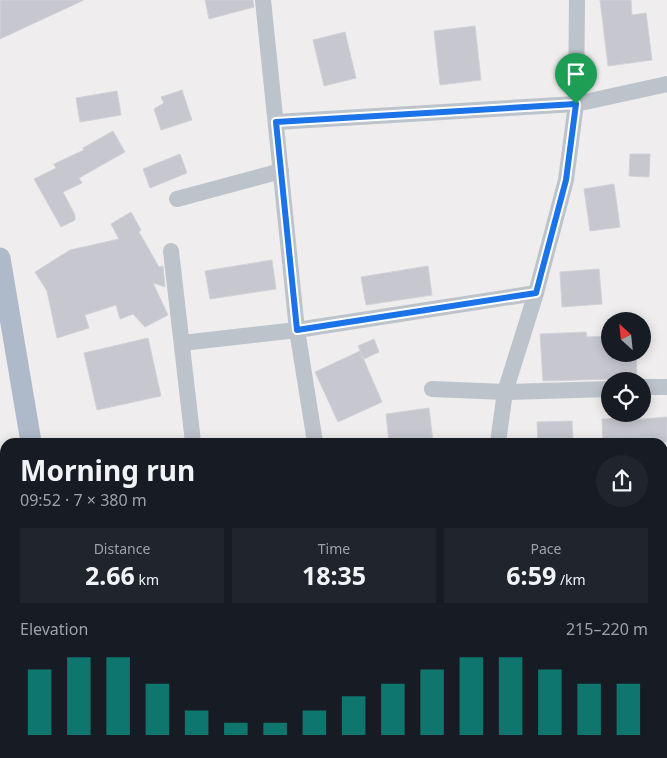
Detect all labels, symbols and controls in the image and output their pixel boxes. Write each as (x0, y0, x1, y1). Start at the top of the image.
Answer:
pin (555, 53, 597, 104)
icon: arrive (562, 60, 590, 88)
north arrow (601, 312, 651, 362)
map controls (601, 312, 651, 422)
button: locate (601, 372, 651, 422)
text: Morning run (20, 451, 195, 489)
button: share (596, 455, 648, 507)
text: 09:52 · 7 × 380 m (20, 489, 147, 511)
text: Distance (94, 539, 150, 558)
text: Time (318, 539, 350, 558)
text: Pace (531, 539, 561, 558)
text: 2.66 (85, 558, 135, 592)
text: 18:35 (302, 558, 366, 592)
text: 6:59 (506, 558, 556, 592)
text: km (135, 570, 159, 589)
text: /km (556, 570, 586, 589)
text: Elevation (20, 618, 88, 640)
text: 215–220 m (566, 618, 648, 640)

